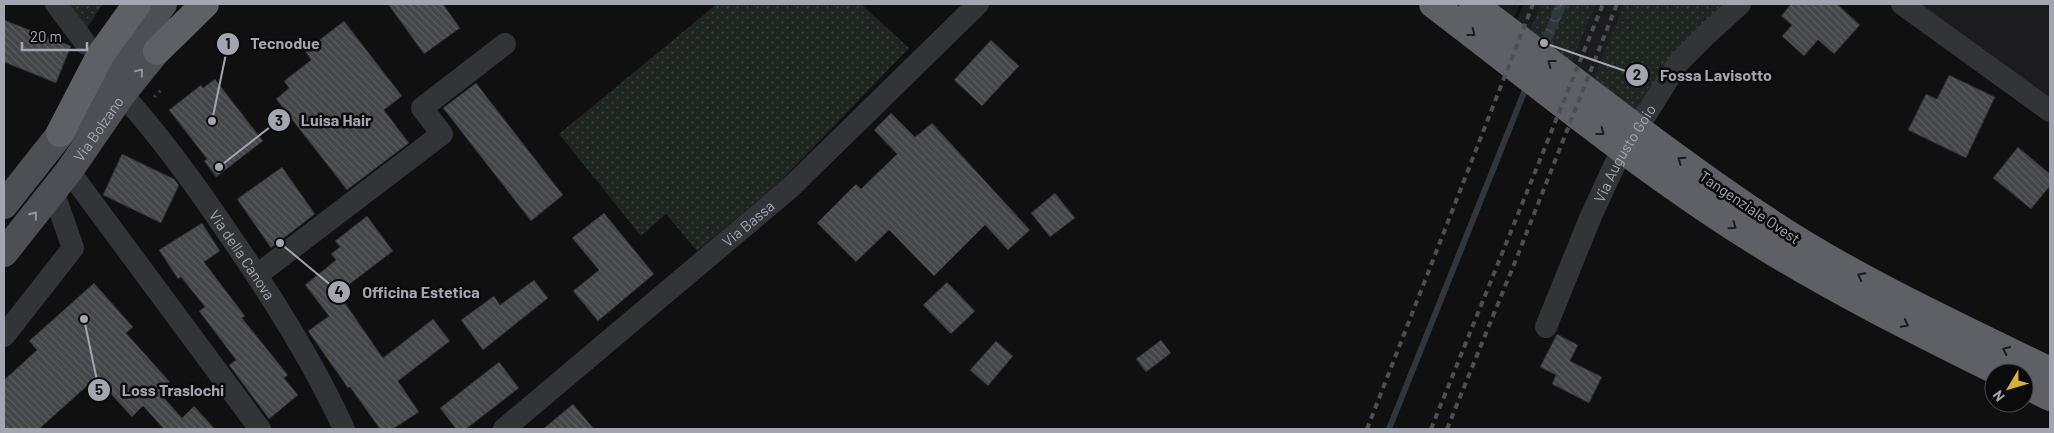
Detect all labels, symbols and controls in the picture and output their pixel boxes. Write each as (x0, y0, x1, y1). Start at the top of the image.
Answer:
scale bar (22, 20, 88, 52)
text: 20 m (30, 27, 62, 45)
callout: Tecnodue (216, 28, 330, 59)
one-way arrow (1466, 28, 1475, 36)
text: Tecnodue (250, 33, 320, 52)
text: 1 (225, 34, 231, 52)
callout: Fossa Lavisotto (1625, 59, 1782, 90)
one-way arrow (1548, 60, 1557, 68)
text: 2 (1633, 65, 1641, 83)
text: Fossa Lavisotto (1660, 65, 1772, 84)
one-way arrow (134, 69, 143, 78)
street label: Via Bolzano (69, 93, 127, 165)
street label: Via Augusto Goio (1590, 101, 1659, 205)
callout: Luisa Hair (266, 105, 381, 136)
text: Luisa Hair (301, 110, 371, 129)
text: 3 (275, 111, 283, 129)
one-way arrow (1595, 126, 1604, 134)
one-way arrow (1677, 157, 1686, 166)
street label: Tangenziale Ovest (1696, 167, 1804, 247)
street label: Via Bassa (718, 196, 777, 250)
street label: Via della Canova (206, 206, 279, 303)
one-way arrow (28, 212, 36, 221)
one-way arrow (1727, 220, 1737, 229)
one-way arrow (1858, 273, 1867, 283)
callout: Officina Estetica (327, 276, 490, 307)
text: 4 (334, 282, 344, 300)
text: Officina Estetica (362, 282, 480, 301)
one-way arrow (1900, 318, 1909, 328)
one-way arrow (2002, 346, 2011, 356)
north arrow (1984, 363, 2034, 413)
callout: Loss Traslochi (87, 375, 234, 406)
text: 5 (95, 380, 103, 398)
text: Loss Traslochi (122, 380, 224, 399)
text: N (1989, 387, 2008, 405)

